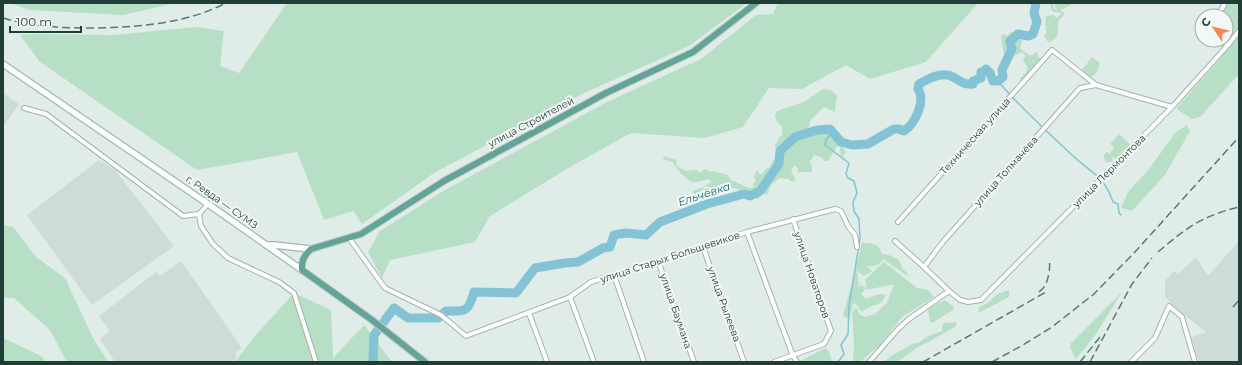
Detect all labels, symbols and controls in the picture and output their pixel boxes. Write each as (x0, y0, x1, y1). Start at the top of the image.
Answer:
scale bar (10, 8, 81, 34)
north arrow (1194, 8, 1234, 48)
text: 100 m (16, 14, 52, 29)
text: С (1198, 15, 1214, 30)
street label: улица Строителей (485, 94, 576, 151)
street label: Техническая улица (937, 95, 1013, 177)
street label: улица Лермонтова (1069, 132, 1148, 211)
street label: улица Толмачёва (971, 133, 1041, 209)
street label: г. Ревда — СУМЗ (183, 172, 261, 232)
water label: Ельчёвка (676, 179, 732, 209)
street label: улица Старых Большевиков (598, 228, 741, 286)
street label: улица Новаторов (791, 229, 833, 320)
street label: улица Рылеева (704, 264, 744, 343)
street label: улица Баумана (657, 271, 695, 350)

